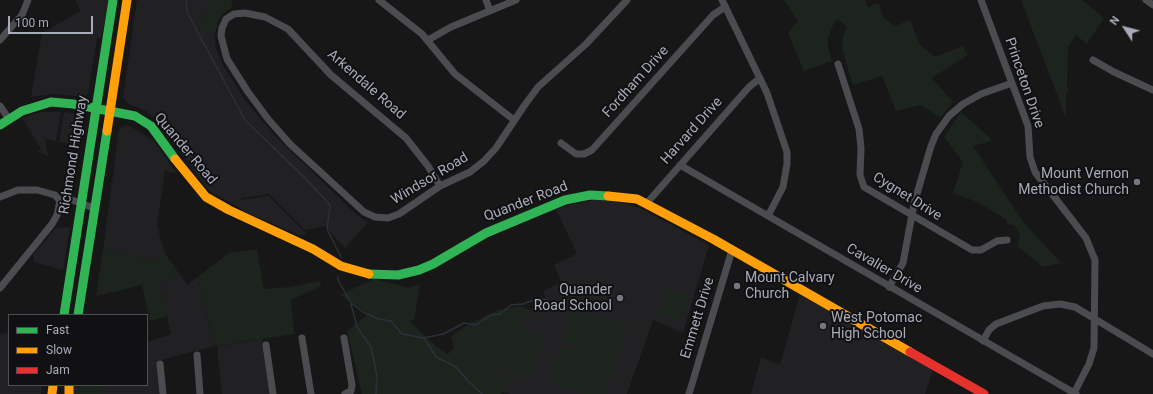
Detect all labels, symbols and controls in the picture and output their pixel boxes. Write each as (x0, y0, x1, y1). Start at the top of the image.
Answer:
scale bar (10, 8, 95, 34)
north arrow (1105, 8, 1145, 48)
text: N (1107, 14, 1122, 28)
text: 100 m (15, 16, 49, 30)
street label: Princeton Drive (1001, 36, 1047, 130)
street label: Fordham Drive (599, 43, 673, 121)
street label: Arkendale Road (324, 47, 408, 123)
street label: Richmond Highway (56, 94, 92, 216)
street label: Harvard Drive (658, 94, 726, 168)
street label: Quander Road (150, 110, 220, 188)
street label: Windsor Road (388, 149, 472, 209)
place label: Mount Vernon Methodist Church (1018, 166, 1129, 198)
street label: Cygnet Drive (869, 169, 945, 225)
marker: Mount Vernon Methodist Church (1132, 177, 1142, 187)
street label: Quander Road (482, 178, 570, 226)
street label: Cavalier Drive (843, 241, 925, 297)
place label: Mount Calvary Church (745, 270, 835, 302)
street label: Emmett Drive (678, 275, 718, 361)
marker: Mount Calvary Church (732, 281, 742, 291)
place label: Quander Road School (534, 282, 612, 314)
marker: Quander Road School (615, 293, 625, 303)
place label: West Potomac High School (831, 310, 922, 342)
legend (8, 314, 148, 386)
marker: West Potomac High School (818, 321, 828, 331)
text: Fast (46, 323, 69, 337)
text: Slow (46, 343, 72, 357)
text: Jam (46, 363, 70, 377)

